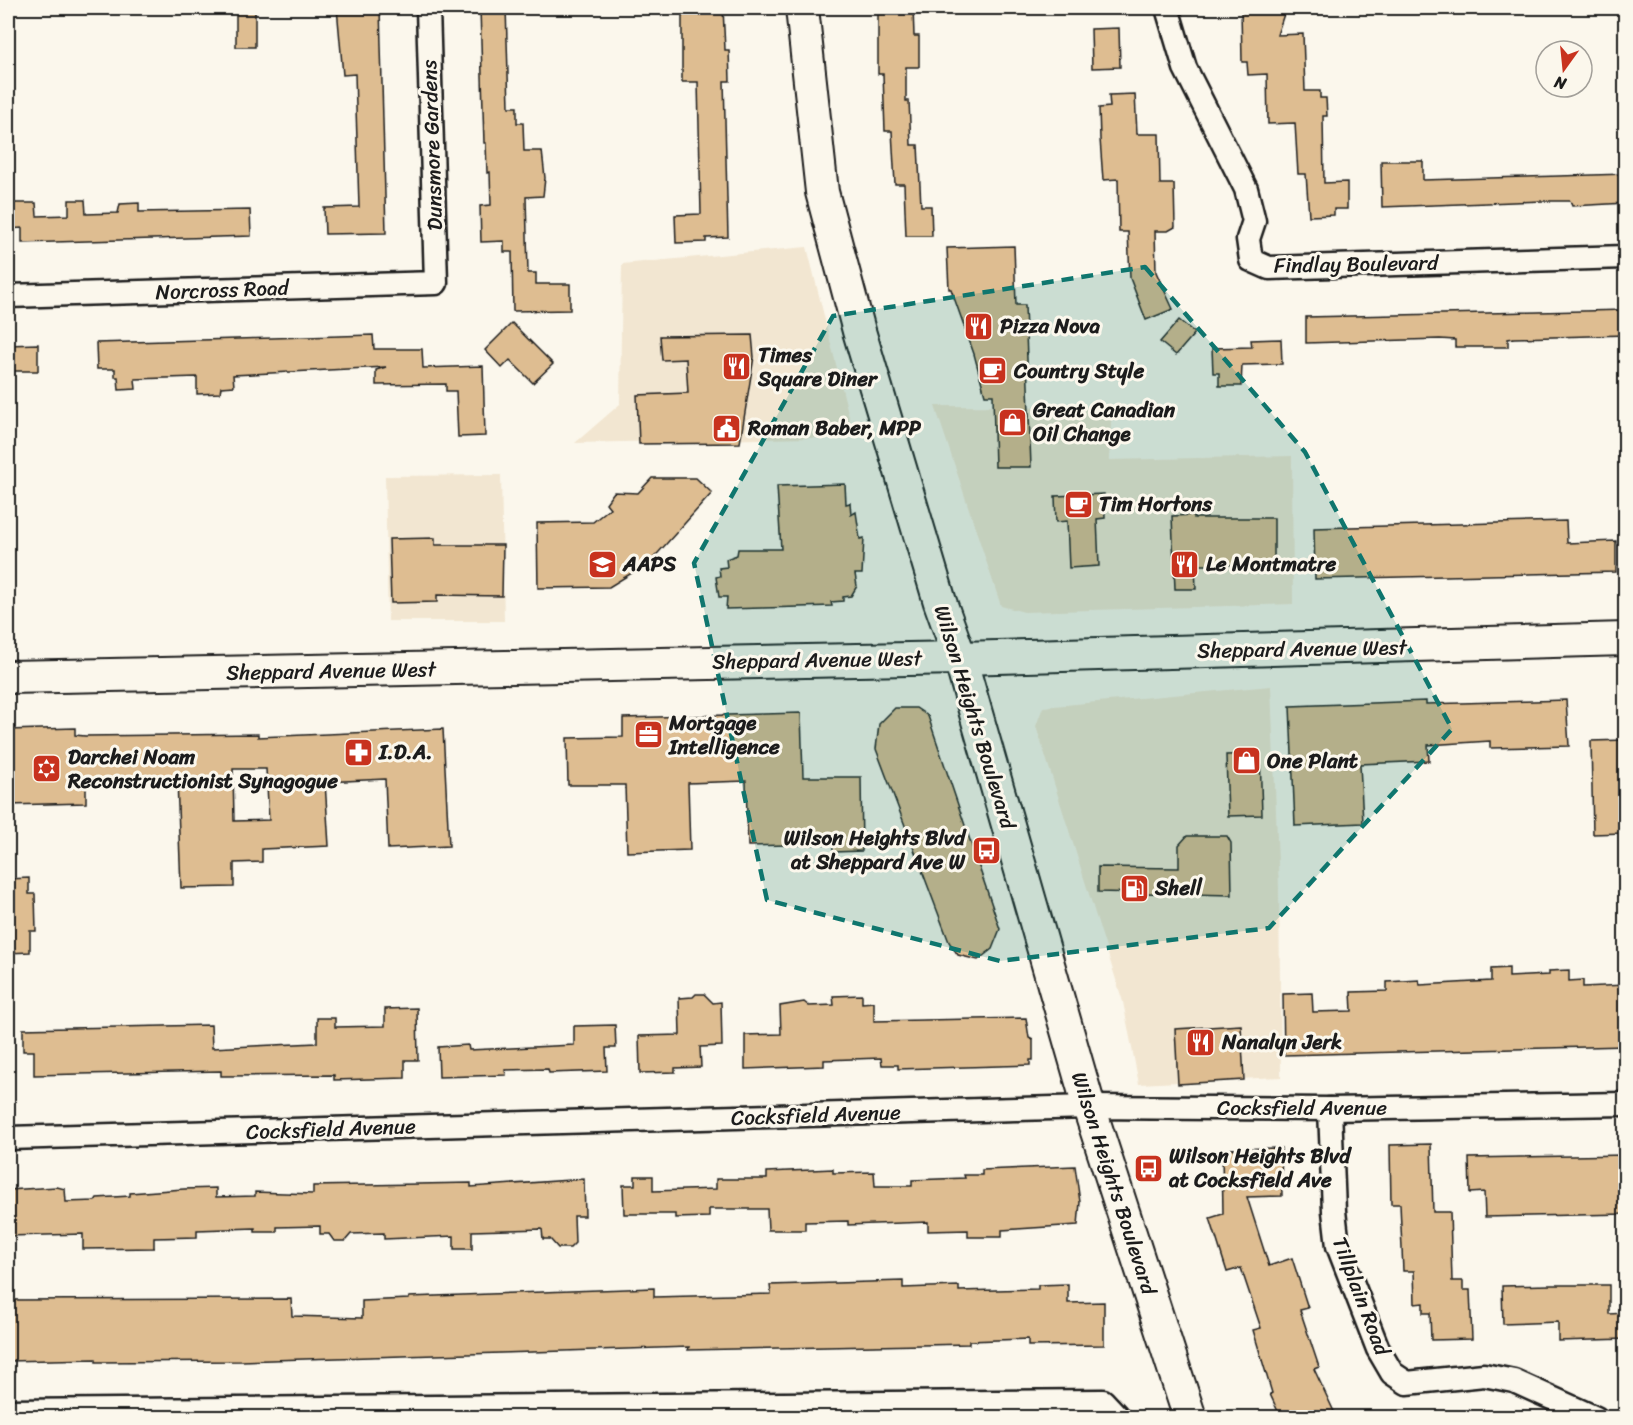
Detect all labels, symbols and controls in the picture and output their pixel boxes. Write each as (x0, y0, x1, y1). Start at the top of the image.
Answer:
north arrow (1534, 39, 1594, 99)
street label: Dunsmore Gardens (410, 59, 454, 231)
text: N (1550, 67, 1570, 99)
street label: Findlay Boulevard (1274, 244, 1440, 284)
street label: Norcross Road (155, 269, 291, 311)
place label: Pizza Nova (1000, 307, 1100, 345)
restaurant icon: Pizza Nova (963, 310, 995, 342)
place label: Times Square Diner (757, 336, 879, 398)
restaurant icon: Times Square Diner (721, 351, 753, 383)
place label: Country Style (1013, 352, 1145, 390)
cafe icon: Country Style (977, 355, 1009, 387)
place label: Great Canadian Oil Change (1032, 391, 1176, 453)
shop icon: Great Canadian Oil Change (996, 406, 1028, 438)
place label: Roman Baber, MPP (747, 409, 922, 447)
public building icon: Roman Baber, MPP (711, 412, 743, 444)
place label: Tim Hortons (1099, 485, 1212, 523)
cafe icon: Tim Hortons (1062, 488, 1094, 520)
place label: AAPS (622, 545, 677, 583)
place label: Le Montmatre (1206, 545, 1337, 583)
school or university icon: AAPS (586, 548, 618, 580)
restaurant icon: Le Montmatre (1169, 548, 1201, 580)
street label: Wilson Heights Boulevard (923, 600, 1028, 836)
street label: Sheppard Avenue West (1197, 628, 1409, 670)
street label: Sheppard Avenue West (712, 639, 924, 681)
street label: Sheppard Avenue West (226, 650, 438, 692)
place label: Mortgage Intelligence (668, 704, 780, 766)
office icon: Mortgage Intelligence (632, 719, 664, 751)
place label: I.D.A. (378, 733, 433, 771)
pharmacy icon: I.D.A. (342, 736, 374, 768)
place label: Darchei Noam Reconstructionist Synagogue (67, 738, 338, 800)
place label: One Plant (1267, 742, 1359, 780)
shop icon: One Plant (1230, 745, 1262, 777)
synagogue icon: Darchei Noam Reconstructionist Synagogue (31, 753, 63, 785)
place label: Wilson Heights Blvd at Sheppard Ave W (784, 819, 967, 881)
bus stop icon: Wilson Heights Blvd at Sheppard Ave W (970, 834, 1002, 866)
place label: Shell (1154, 869, 1203, 907)
fuel station icon: Shell (1118, 872, 1150, 904)
place label: Nanalyn Jerk (1221, 1023, 1342, 1061)
restaurant icon: Nanalyn Jerk (1185, 1026, 1217, 1058)
street label: Wilson Heights Boulevard (1060, 1067, 1169, 1301)
street label: Cocksfield Avenue (1217, 1089, 1387, 1127)
street label: Cocksfield Avenue (730, 1093, 902, 1137)
street label: Cocksfield Avenue (245, 1107, 417, 1151)
place label: Wilson Heights Blvd at Cocksfield Ave (1168, 1137, 1352, 1199)
bus stop icon: Wilson Heights Blvd at Cocksfield Ave (1132, 1152, 1164, 1184)
street label: Tillplain Road (1321, 1231, 1402, 1363)

